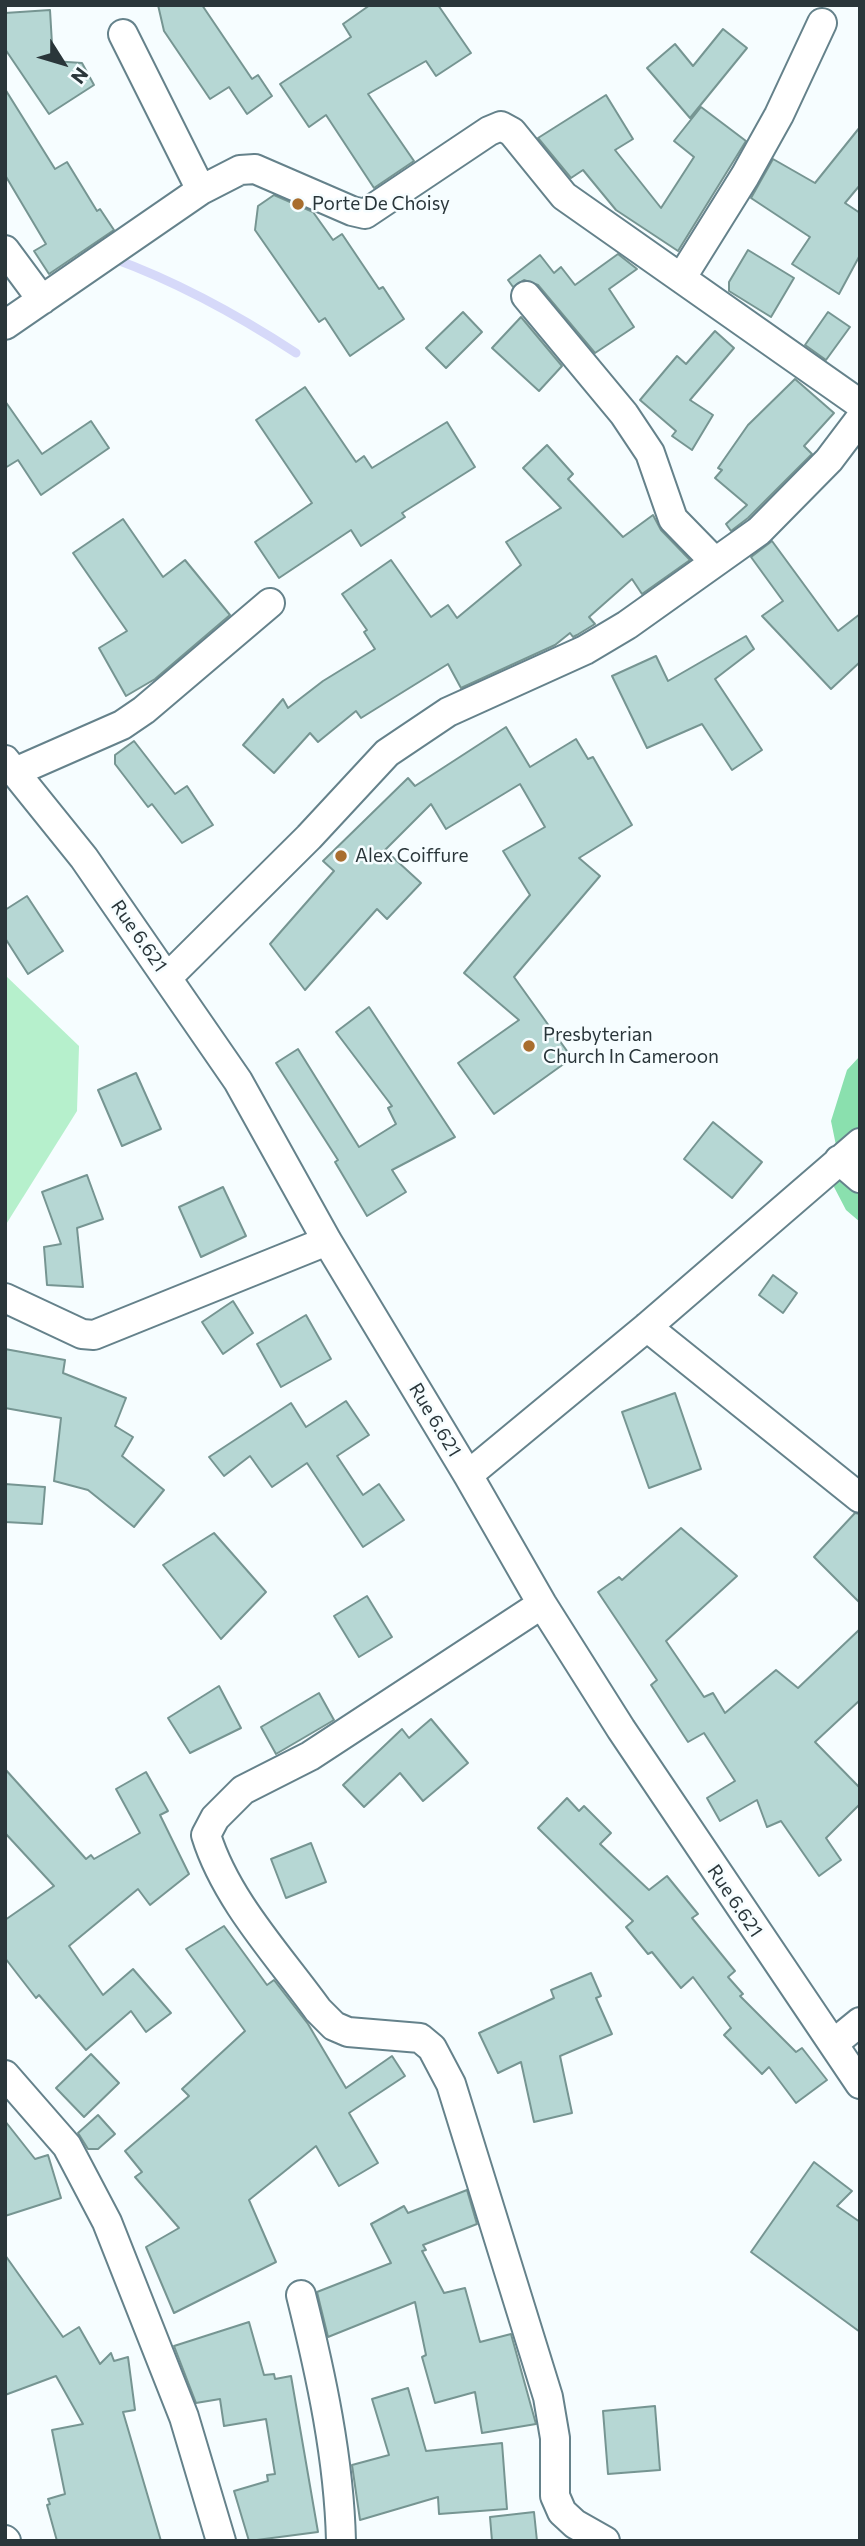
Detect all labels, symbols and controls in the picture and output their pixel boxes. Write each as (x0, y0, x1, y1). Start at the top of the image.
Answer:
north arrow (28, 28, 98, 98)
text: N (67, 63, 94, 89)
place label: Porte De Choisy (312, 193, 450, 215)
marker: Porte De Choisy (290, 196, 306, 212)
place label: Alex Coiffure (355, 845, 468, 867)
marker: Alex Coiffure (333, 848, 349, 864)
street label: Rue 6.621 (106, 896, 172, 976)
place label: Presbyterian Church In Cameroon (543, 1024, 719, 1068)
marker: Presbyterian Church In Cameroon (521, 1038, 537, 1054)
street label: Rue 6.621 (404, 1379, 466, 1461)
street label: Rue 6.621 (703, 1860, 767, 1942)

